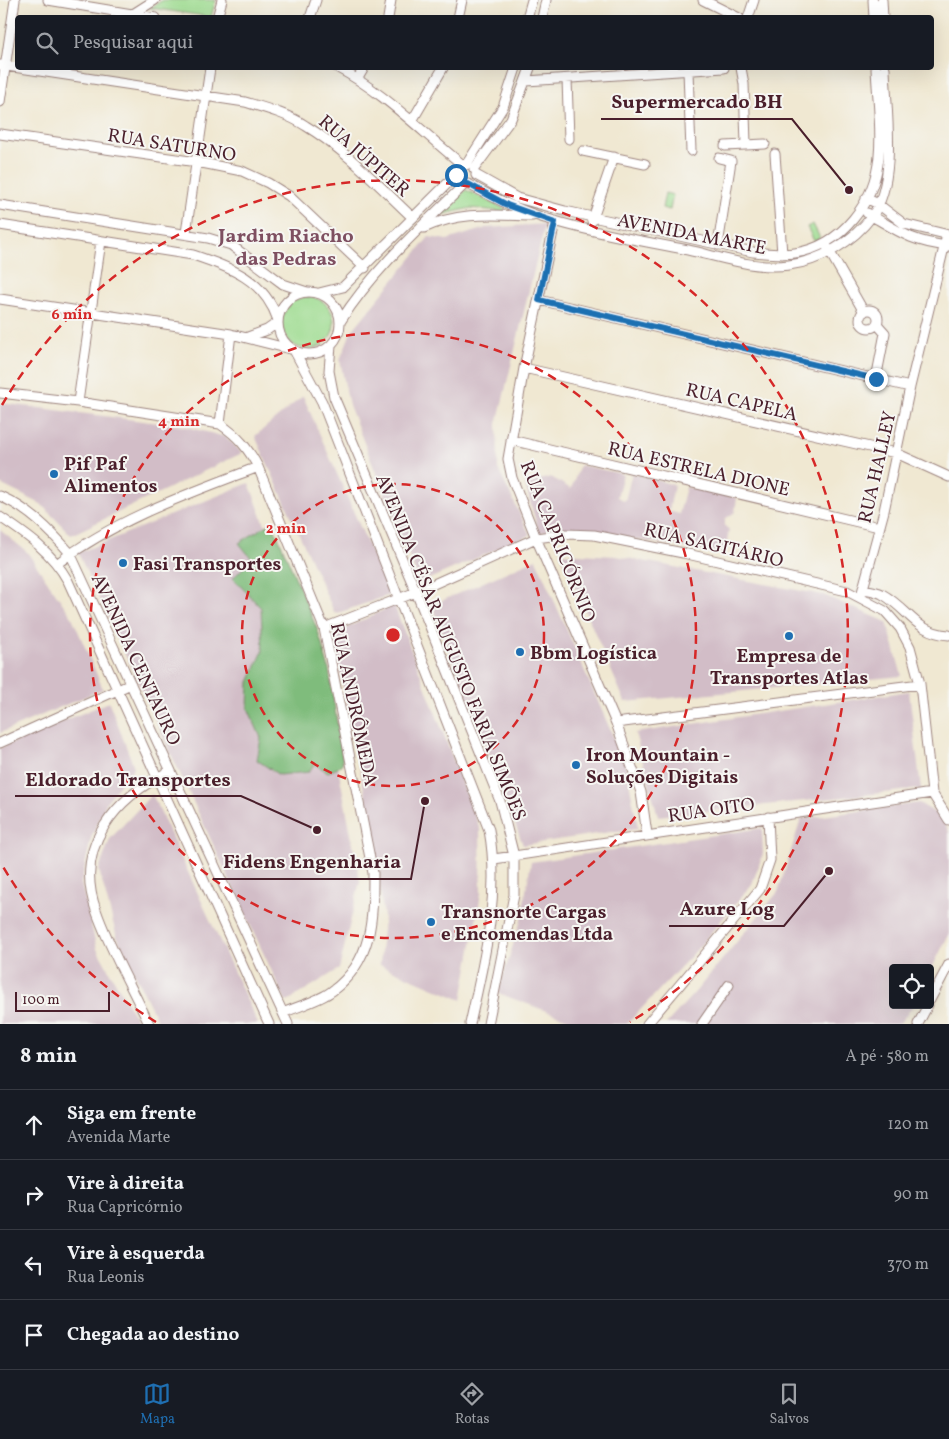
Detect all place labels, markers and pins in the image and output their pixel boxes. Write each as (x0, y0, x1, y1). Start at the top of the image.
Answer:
callout: Supermercado BH (601, 84, 792, 119)
place label: Pif Paf Alimentos (64, 452, 158, 500)
marker: Pif Paf Alimentos (48, 468, 60, 480)
place label: Fasi Transportes (133, 552, 282, 578)
marker: Fasi Transportes (117, 557, 129, 569)
centre of rings (384, 626, 402, 644)
marker: Empresa de Transportes Atlas (783, 630, 795, 642)
place label: Bbm Logística (530, 641, 657, 667)
place label: Empresa de Transportes Atlas (710, 644, 868, 692)
marker: Bbm Logística (514, 646, 526, 658)
place label: Iron Mountain - Soluções Digitais (586, 743, 738, 791)
marker: Iron Mountain - Soluções Digitais (570, 759, 582, 771)
callout: Eldorado Transportes (15, 761, 241, 796)
callout: Fidens Engenharia (213, 844, 411, 879)
callout: Azure Log (669, 891, 784, 926)
place label: Transnorte Cargas e Encomendas Ltda (441, 900, 613, 948)
marker: Transnorte Cargas e Encomendas Ltda (425, 916, 437, 928)

